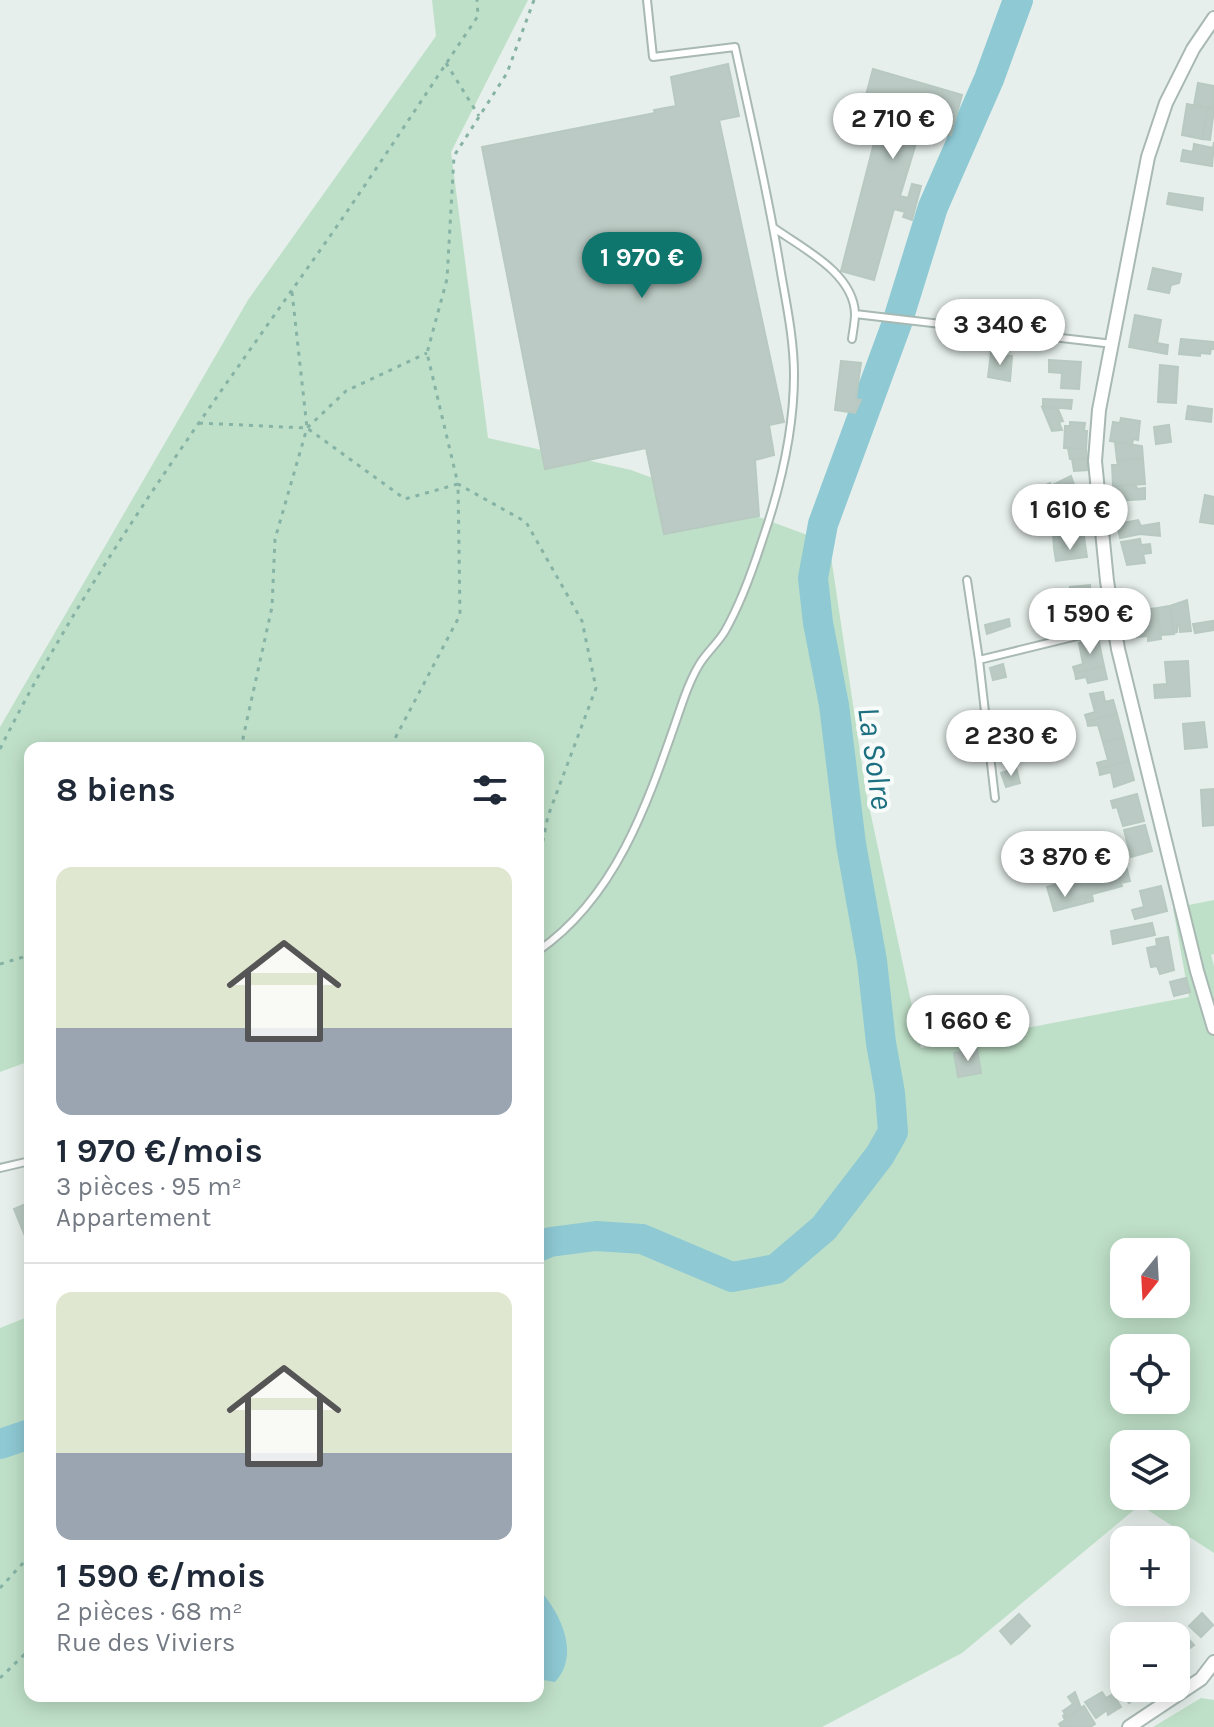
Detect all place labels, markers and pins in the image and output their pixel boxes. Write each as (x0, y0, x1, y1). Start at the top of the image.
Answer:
pin: 2 710 € (819, 93, 967, 161)
pin: 1 970 € (568, 232, 716, 300)
pin: 3 340 € (926, 299, 1074, 367)
pin: 1 610 € (996, 484, 1144, 552)
pin: 1 590 € (1016, 588, 1164, 656)
pin: 2 230 € (937, 710, 1085, 778)
pin: 3 870 € (991, 831, 1139, 899)
pin: 1 660 € (894, 995, 1042, 1063)

